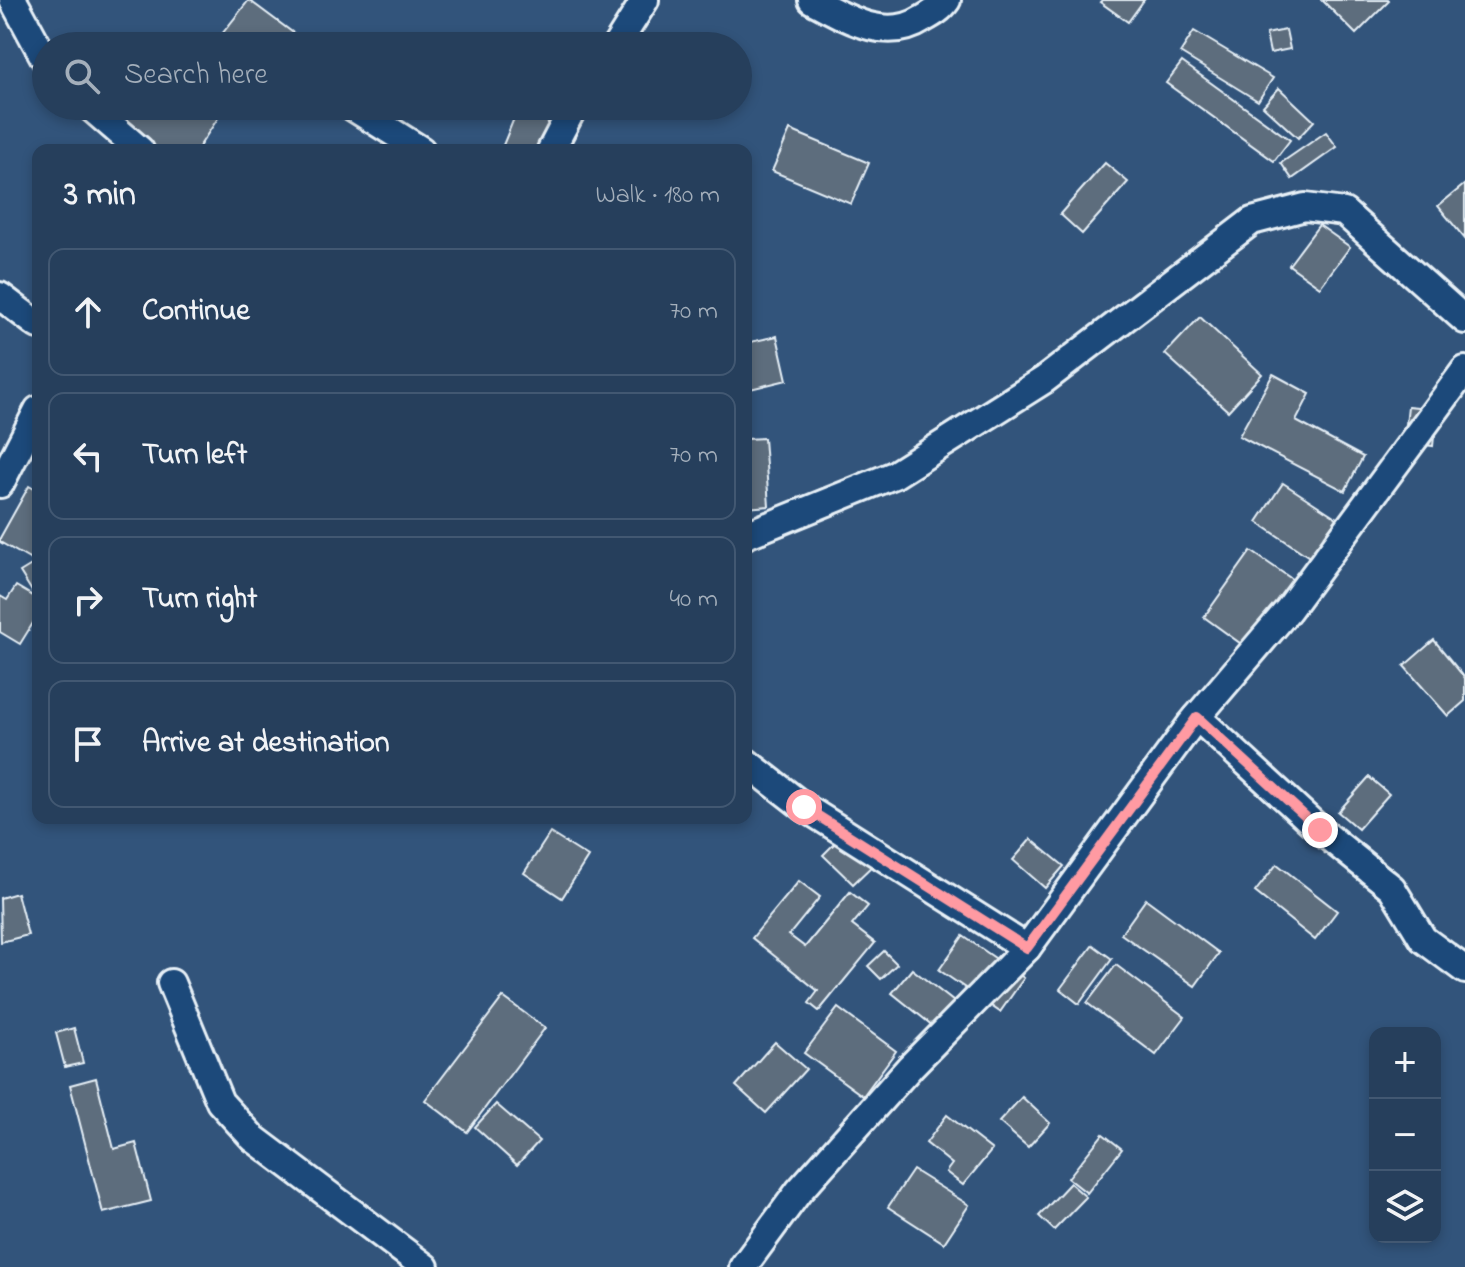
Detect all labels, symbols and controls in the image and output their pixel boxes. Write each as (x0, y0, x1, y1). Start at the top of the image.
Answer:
search box (32, 32, 752, 120)
icon: search (60, 54, 104, 98)
text: Search here (124, 54, 268, 98)
text: 3 min (64, 171, 136, 221)
text: Walk · 180 m (596, 177, 720, 215)
icon: ahead (66, 290, 110, 334)
text: Continue (142, 290, 250, 334)
text: 70 m (669, 293, 718, 331)
icon: left (66, 434, 110, 478)
text: Turn left (142, 434, 247, 478)
text: 70 m (669, 437, 718, 475)
icon: right (66, 578, 110, 622)
text: Turn right (142, 578, 257, 622)
text: 40 m (669, 581, 718, 619)
icon: arrive (66, 722, 110, 766)
text: Arrive at destination (142, 722, 390, 766)
route start (786, 789, 822, 825)
route end (1302, 812, 1338, 848)
map controls (1369, 1027, 1441, 1243)
button: + (1369, 1027, 1441, 1099)
button: − (1369, 1099, 1441, 1171)
button: layers (1369, 1171, 1441, 1243)

